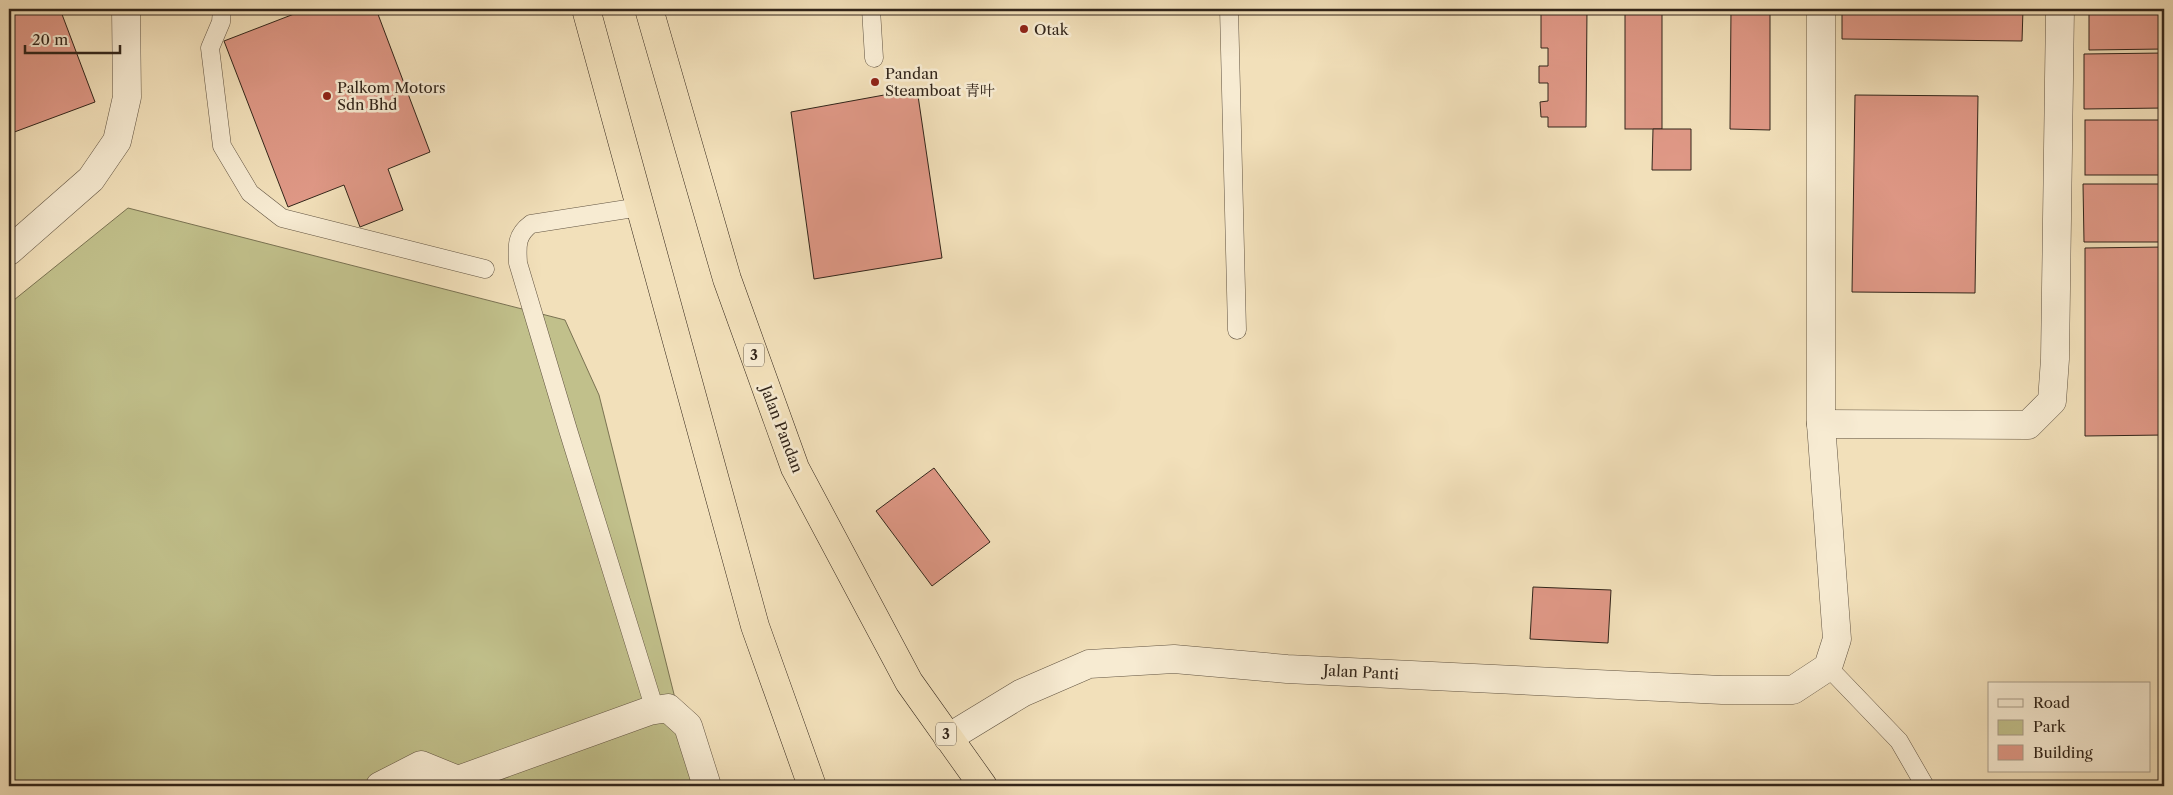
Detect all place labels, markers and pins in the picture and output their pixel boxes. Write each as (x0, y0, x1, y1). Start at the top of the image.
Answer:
place label: Otak (1034, 20, 1070, 39)
marker: Otak (1018, 23, 1030, 35)
place label: Pandan Steamboat 青叶 (885, 64, 995, 100)
marker: Pandan Steamboat 青叶 (869, 76, 881, 88)
place label: Palkom Motors Sdn Bhd (337, 78, 446, 114)
marker: Palkom Motors Sdn Bhd (321, 90, 333, 102)

